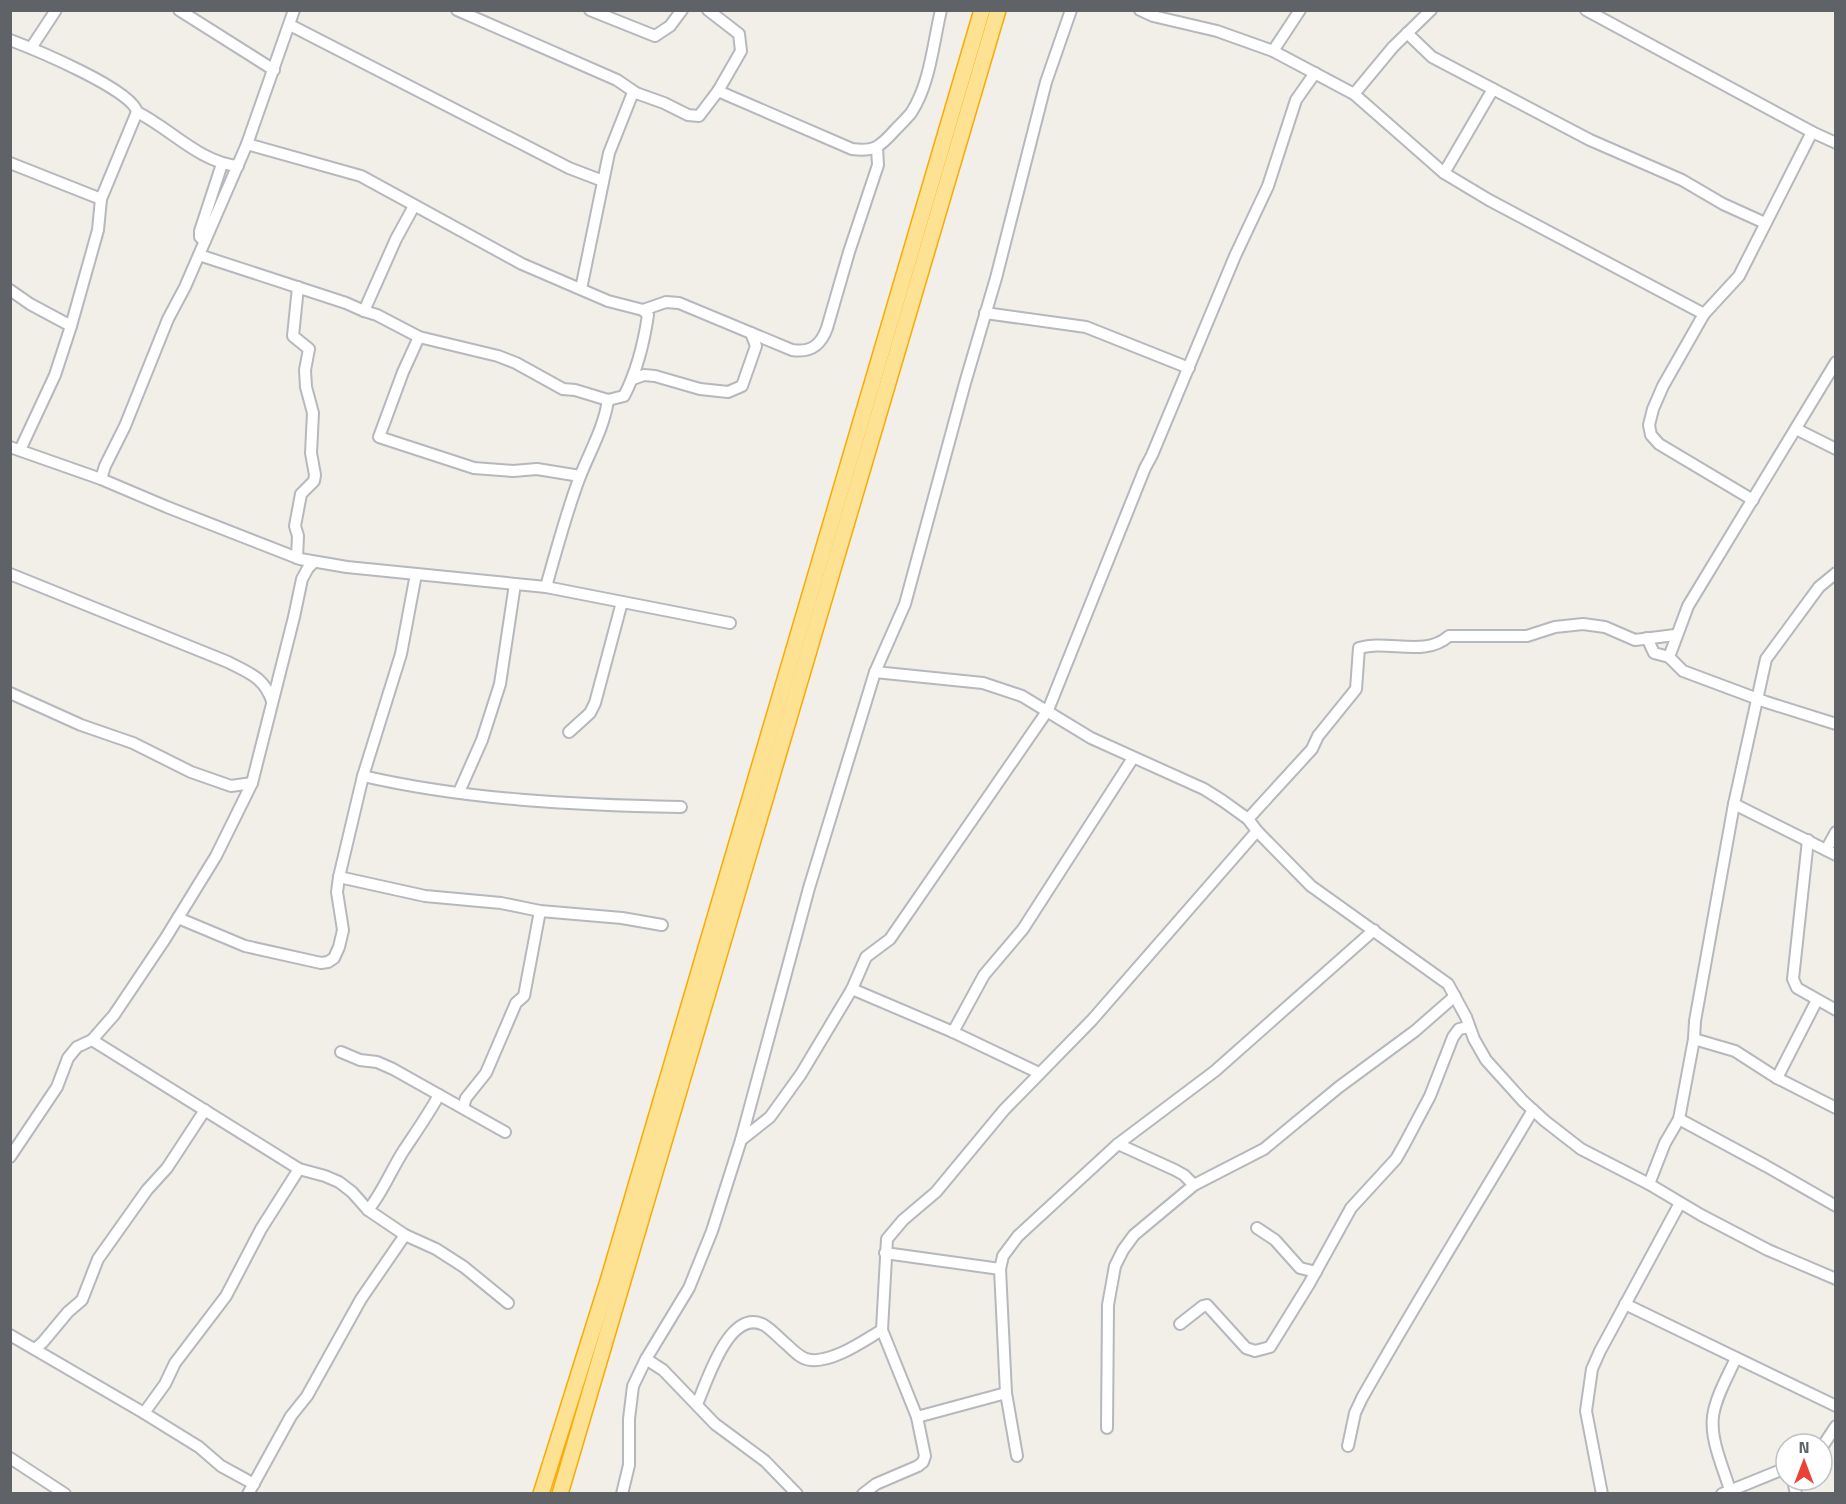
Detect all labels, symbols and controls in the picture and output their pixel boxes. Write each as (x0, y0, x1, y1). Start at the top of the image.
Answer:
north arrow (1774, 1432, 1834, 1492)
text: N (1798, 1435, 1810, 1459)

